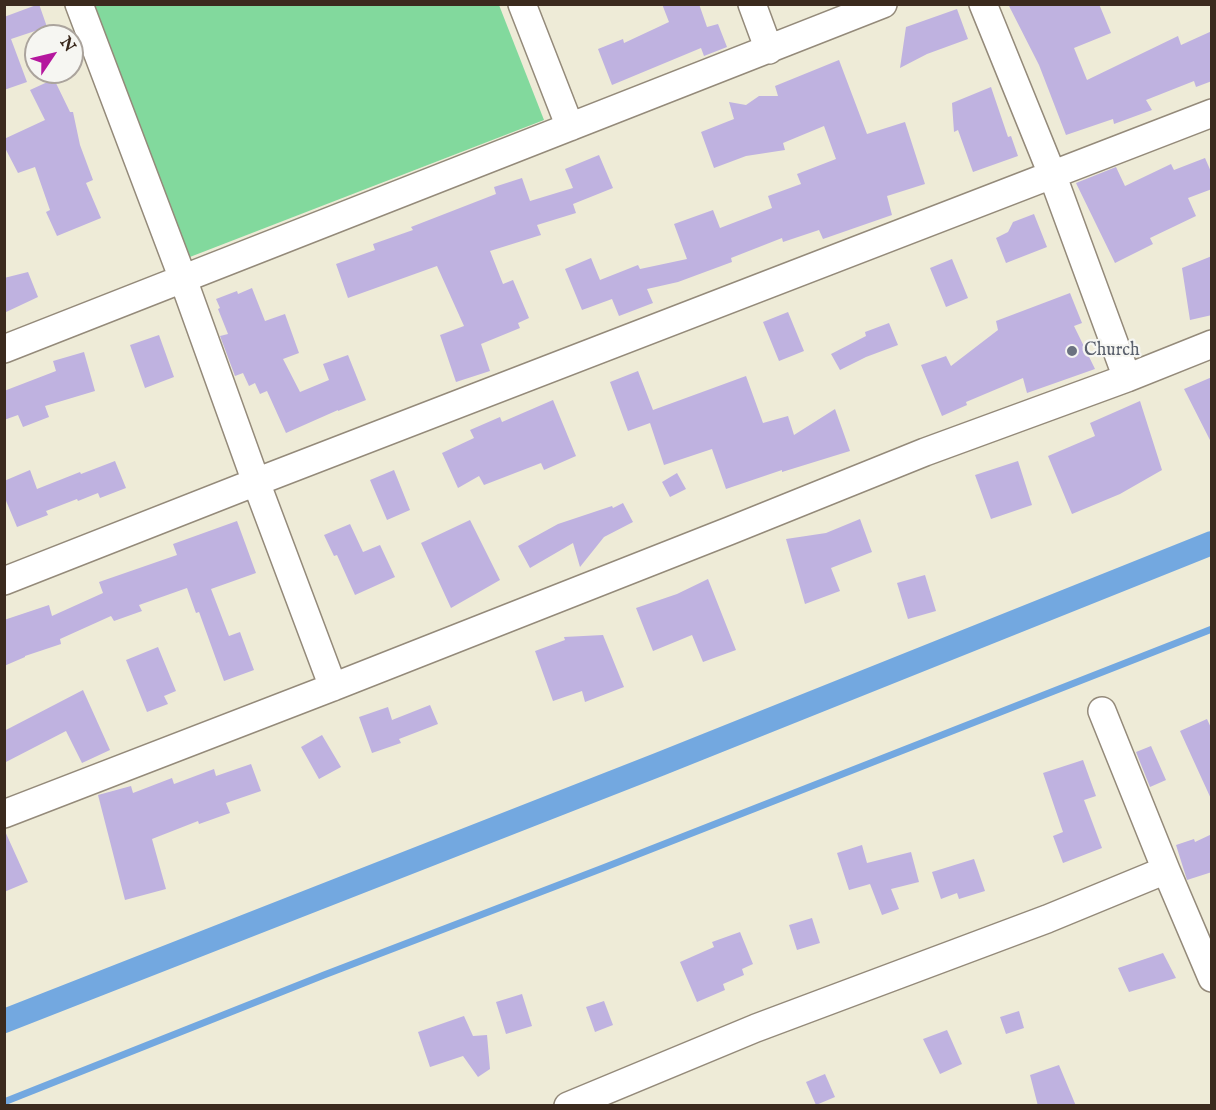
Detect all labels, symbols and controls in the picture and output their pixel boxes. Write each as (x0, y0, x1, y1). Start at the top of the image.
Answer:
north arrow (24, 24, 84, 84)
text: N (55, 33, 79, 56)
place label: Church (1084, 340, 1140, 362)
marker: Church (1065, 344, 1079, 358)

